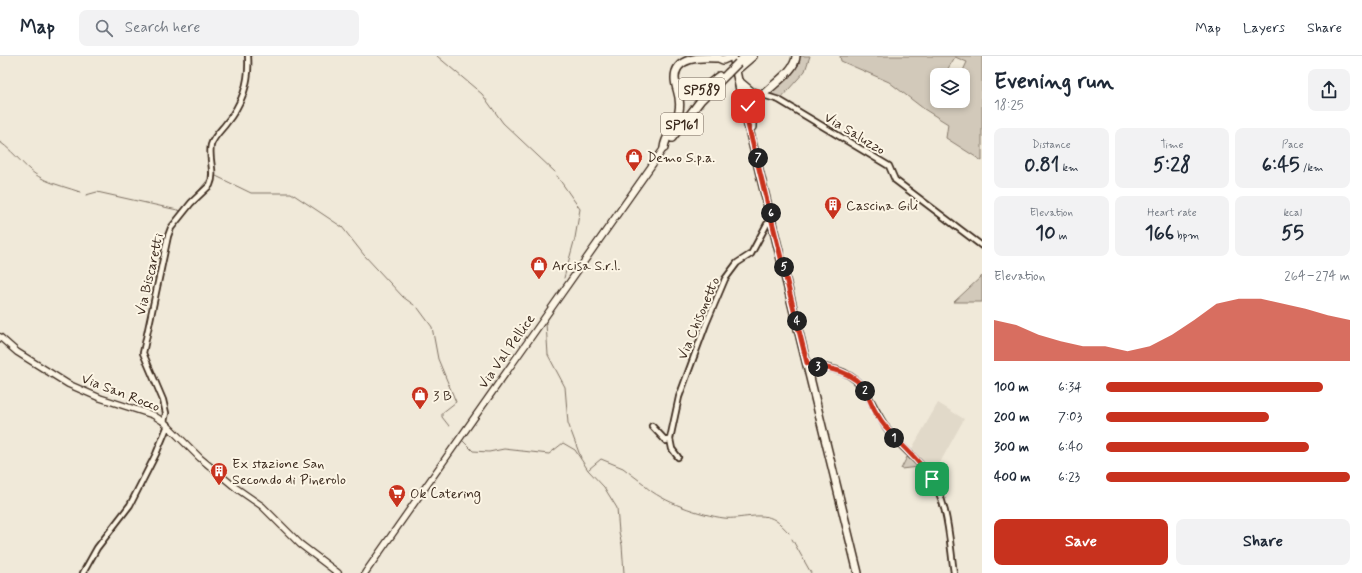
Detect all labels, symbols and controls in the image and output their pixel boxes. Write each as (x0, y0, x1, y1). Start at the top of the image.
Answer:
search box (79, 10, 359, 46)
text: Map (20, 15, 55, 40)
icon: search (93, 17, 115, 39)
text: Search here (125, 18, 200, 38)
text: Map (1195, 19, 1221, 37)
text: Layers (1243, 19, 1285, 37)
text: Share (1307, 19, 1342, 37)
map controls (930, 68, 970, 108)
button: layers (930, 68, 970, 108)
text: Evening run (994, 68, 1114, 96)
button: share (1308, 69, 1350, 111)
road number: SP589 (679, 78, 725, 100)
pin (731, 89, 765, 123)
icon: check (737, 95, 759, 117)
text: 18:25 (994, 97, 1024, 114)
street label: Via Saluzzo (821, 109, 889, 159)
road number: SP161 (661, 113, 703, 135)
text: Distance (1032, 138, 1071, 152)
text: Time (1160, 138, 1184, 152)
text: Pace (1282, 138, 1304, 152)
shop icon: Demo S.p.a. (624, 147, 644, 172)
pin: 7 (748, 148, 768, 168)
place label: Demo S.p.a. (647, 149, 715, 167)
text: 7 (755, 151, 761, 165)
text: 0.81 (1024, 152, 1059, 179)
text: 5:28 (1153, 152, 1191, 179)
text: 6:45 (1262, 152, 1300, 179)
text: km (1059, 161, 1078, 175)
text: /km (1300, 161, 1324, 175)
building icon: Cascina Gili (823, 195, 843, 220)
place label: Cascina Gili (846, 197, 918, 215)
pin: 6 (761, 203, 781, 223)
text: 6 (768, 206, 774, 220)
text: Elevation (1030, 206, 1073, 220)
text: Heart rate (1147, 206, 1197, 220)
text: kcal (1283, 206, 1302, 220)
text: 10 (1035, 220, 1056, 247)
text: 166 (1145, 220, 1174, 247)
text: 55 (1281, 220, 1304, 247)
text: m (1056, 229, 1067, 243)
text: bpm (1174, 229, 1199, 243)
street label: Via Biscaretti (132, 231, 168, 317)
shop icon: Arcisa S.r.l. (529, 255, 549, 280)
place label: Arcisa S.r.l. (552, 257, 620, 275)
pin: 5 (774, 257, 794, 277)
text: 5 (781, 260, 787, 274)
text: Elevation (994, 268, 1045, 285)
text: 264–274 m (1284, 268, 1350, 285)
street label: Via Chisonetto (673, 274, 724, 362)
street label: Via Val Pellice (474, 311, 539, 392)
pin: 4 (787, 311, 807, 331)
text: 4 (794, 314, 800, 328)
pin: 3 (808, 357, 828, 377)
text: 3 (816, 360, 820, 374)
street label: Via San Rocco (79, 370, 163, 416)
text: 100 m (994, 379, 1029, 396)
text: 6:34 (1058, 379, 1082, 396)
pin: 2 (855, 381, 875, 401)
text: 2 (862, 384, 868, 398)
shop icon: 3 B (410, 385, 430, 410)
place label: 3 B (433, 387, 452, 405)
text: 200 m (994, 409, 1029, 426)
text: 7:03 (1058, 409, 1082, 426)
pin: 1 (884, 428, 904, 448)
text: 1 (892, 431, 896, 445)
text: 300 m (994, 439, 1029, 456)
text: 6:40 (1058, 439, 1083, 456)
place label: Ex stazione San Secondo di Pinerolo (232, 455, 346, 489)
building icon: Ex stazione San Secondo di Pinerolo (209, 461, 229, 486)
pin (915, 462, 949, 496)
icon: arrive (921, 468, 943, 490)
text: 400 m (994, 469, 1031, 486)
text: 6:23 (1058, 469, 1080, 486)
supermarket icon: Ok Catering (387, 483, 407, 508)
place label: Ok Catering (410, 485, 481, 504)
button: Save (994, 519, 1168, 565)
button: Share (1176, 519, 1350, 565)

